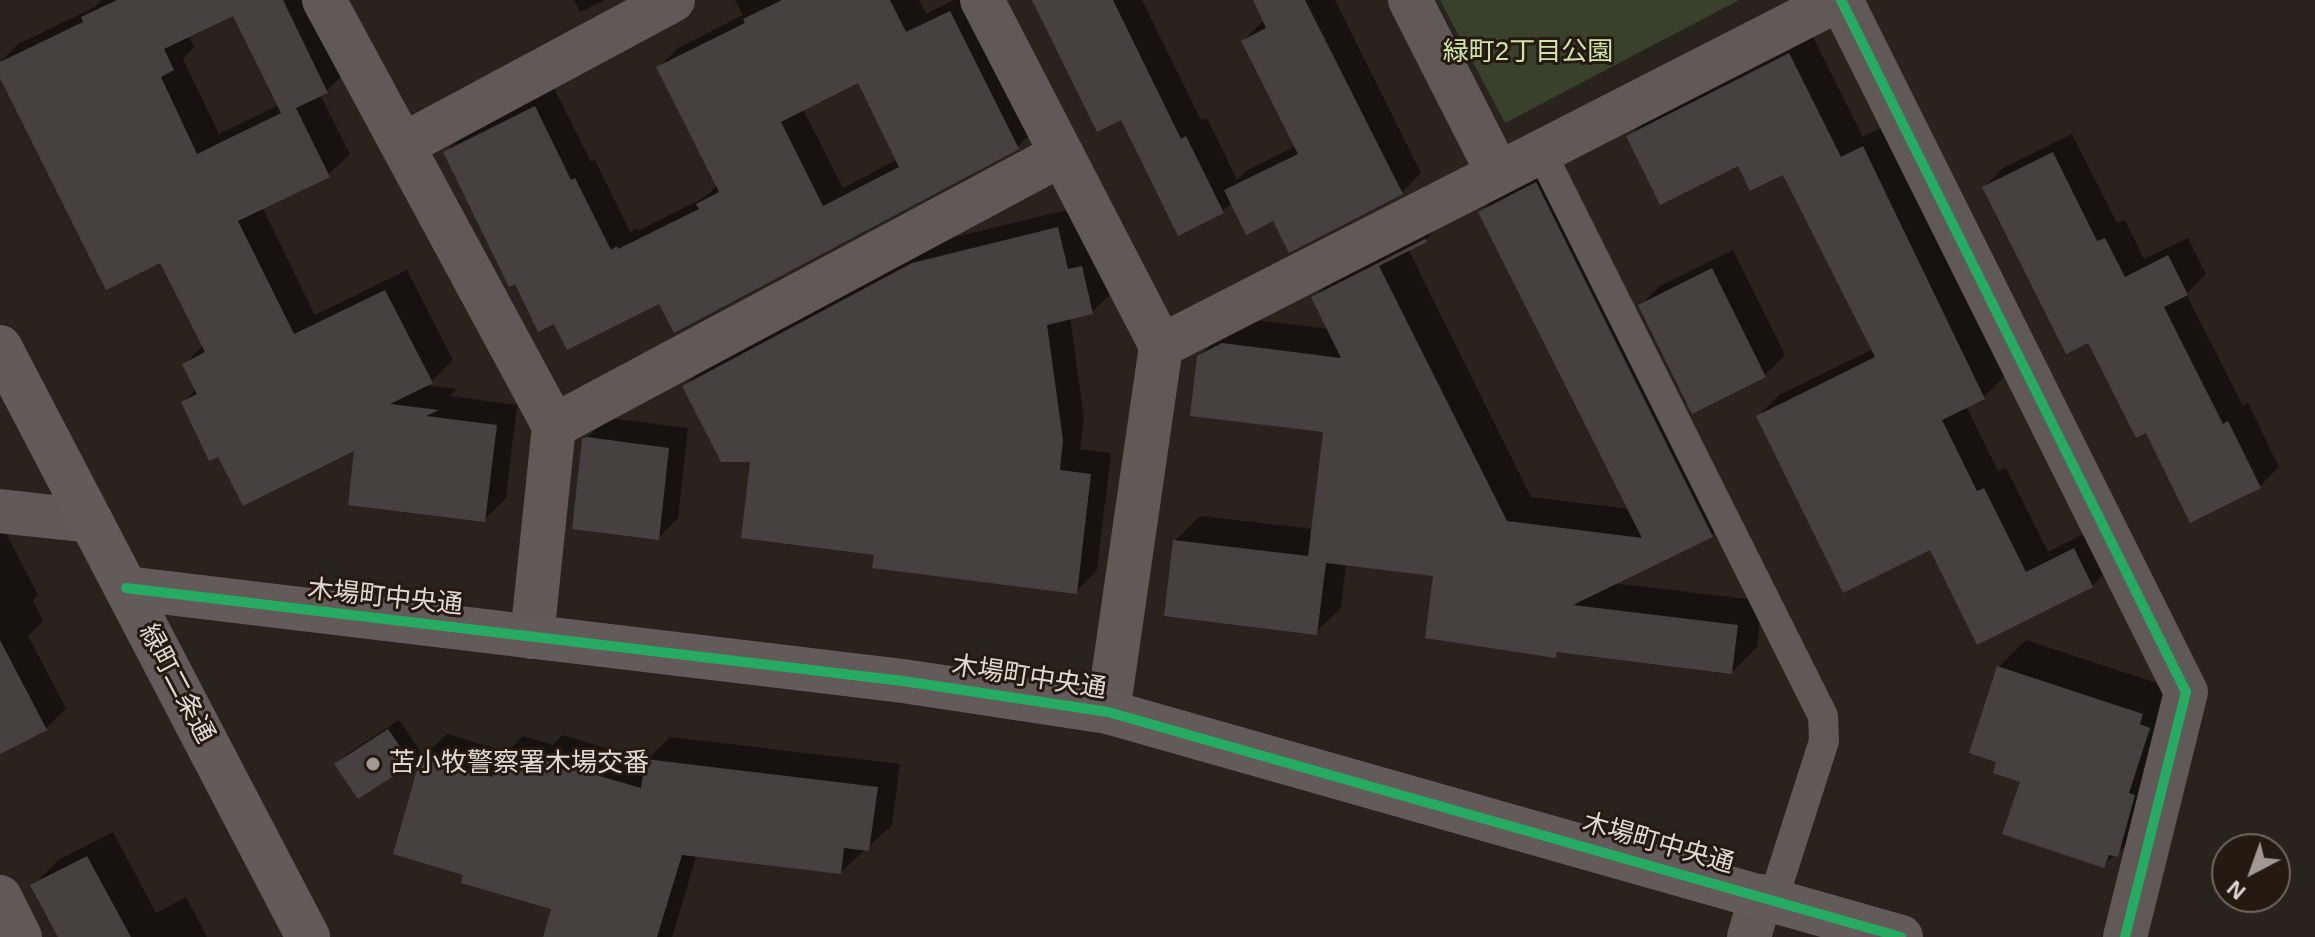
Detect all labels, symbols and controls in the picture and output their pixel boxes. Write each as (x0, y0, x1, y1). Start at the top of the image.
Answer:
park label: 緑町2丁目公園 (1443, 37, 1613, 69)
street label: 木場町中央通 (306, 574, 464, 622)
street label: 緑町二条通 (132, 619, 220, 749)
street label: 木場町中央通 (950, 650, 1108, 706)
place label: 苫小牧警察署木場交番 (389, 748, 649, 780)
marker: 苫小牧警察署木場交番 (364, 755, 382, 773)
street label: 木場町中央通 (1579, 808, 1737, 880)
north arrow (2211, 833, 2291, 913)
text: N (2222, 875, 2250, 905)

